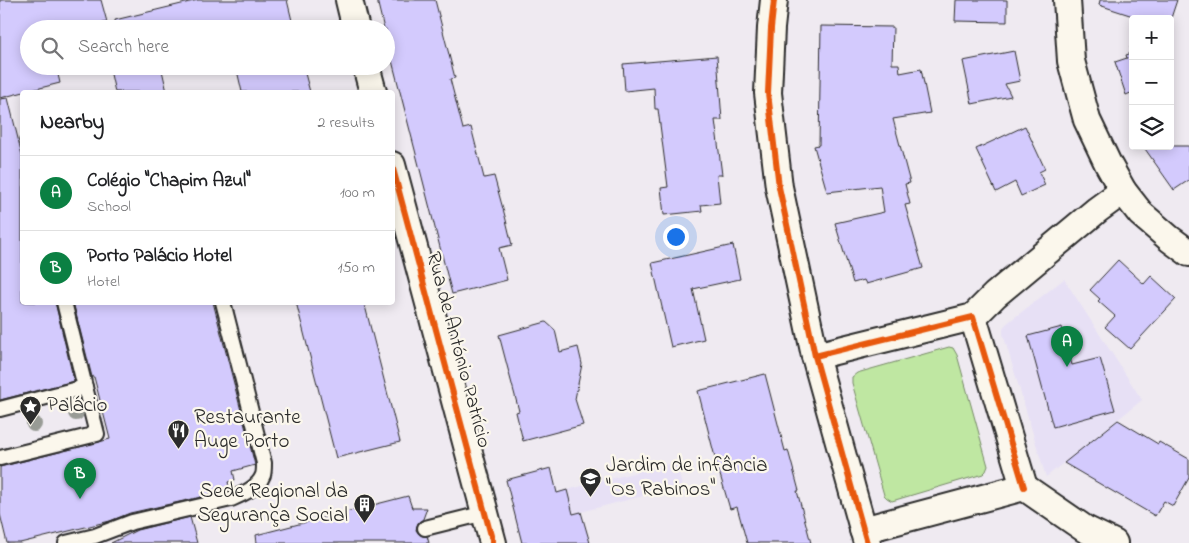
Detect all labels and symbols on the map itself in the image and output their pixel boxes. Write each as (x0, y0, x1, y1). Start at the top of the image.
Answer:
your location (663, 224, 689, 250)
street label: Rua de António Patrício (417, 249, 499, 451)
pin: A (1051, 326, 1083, 367)
place label: Palácio (47, 391, 107, 421)
place icon: Palácio (19, 394, 43, 425)
place label: Restaurante Auge Porto (194, 403, 301, 459)
restaurant icon: Restaurante Auge Porto (166, 418, 190, 449)
place label: Jardim de infância "Os Rabinos" (606, 451, 768, 505)
pin: B (64, 458, 96, 499)
school or university icon: Jardim de infância "Os Rabinos" (578, 466, 602, 497)
place label: Sede Regional da Segurança Social (197, 477, 348, 533)
building icon: Sede Regional da Segurança Social (352, 492, 376, 523)

